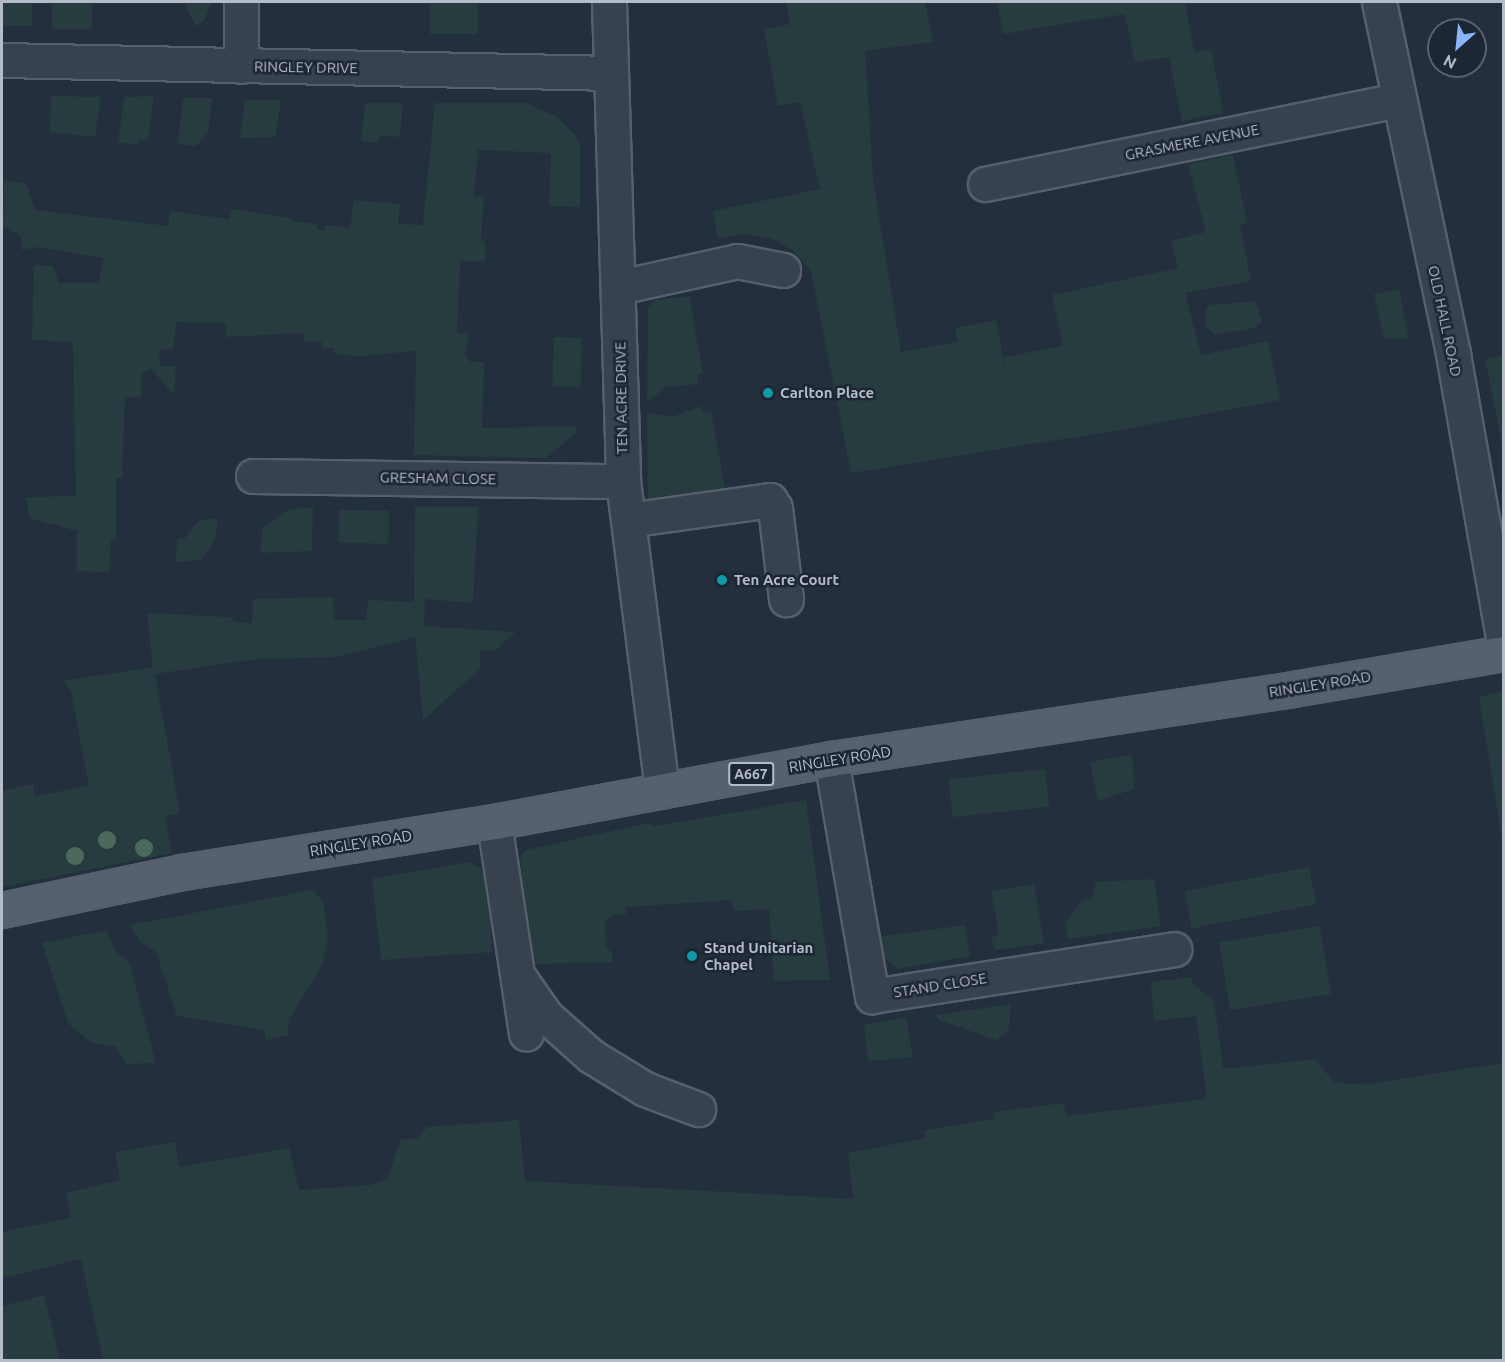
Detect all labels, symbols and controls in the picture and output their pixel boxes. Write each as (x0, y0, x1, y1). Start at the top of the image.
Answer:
north arrow (1427, 18, 1487, 78)
text: N (1440, 52, 1459, 73)
street label: RINGLEY DRIVE (254, 57, 358, 77)
street label: GRASMERE AVENUE (1123, 120, 1261, 164)
street label: OLD HALL ROAD (1424, 264, 1466, 378)
street label: TEN ACRE DRIVE (611, 342, 631, 454)
place label: Carlton Place (780, 384, 874, 402)
marker: Carlton Place (761, 386, 775, 400)
street label: GRESHAM CLOSE (380, 468, 496, 488)
place label: Ten Acre Court (734, 571, 839, 589)
marker: Ten Acre Court (715, 573, 729, 587)
street label: RINGLEY ROAD (1268, 667, 1372, 701)
street label: RINGLEY ROAD (788, 742, 892, 776)
road number: A667 (727, 763, 775, 785)
street label: RINGLEY ROAD (309, 826, 413, 860)
place label: Stand Unitarian Chapel (704, 938, 813, 973)
marker: Stand Unitarian Chapel (685, 949, 699, 963)
street label: STAND CLOSE (892, 969, 988, 1001)

